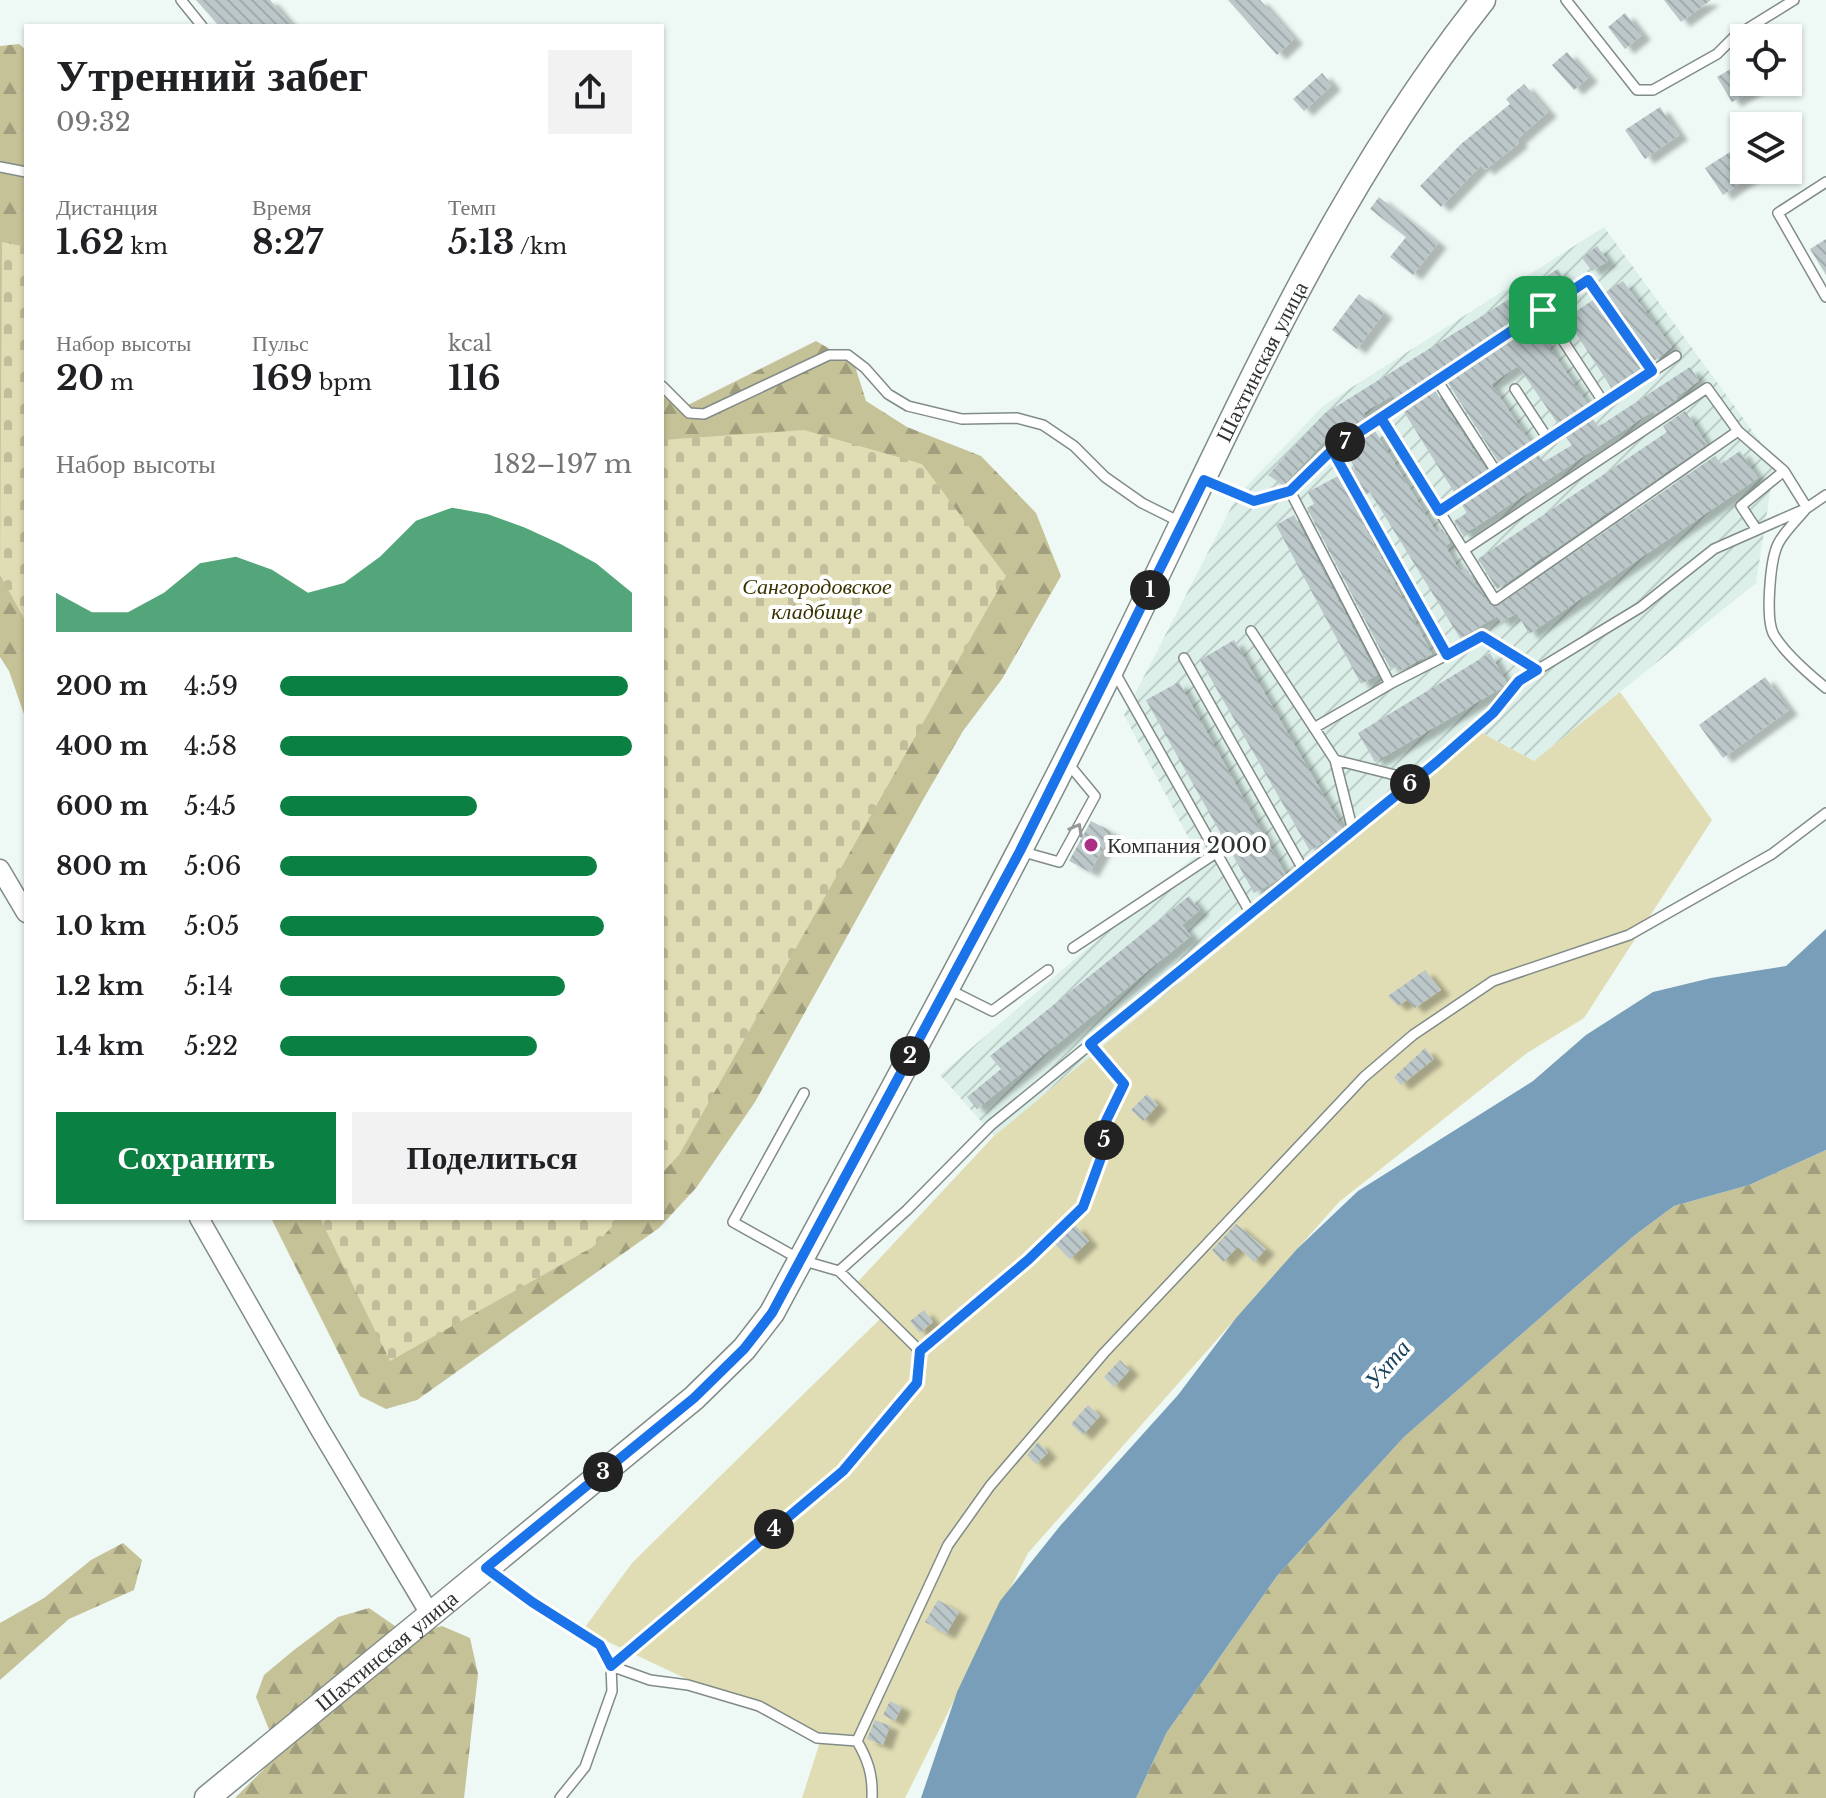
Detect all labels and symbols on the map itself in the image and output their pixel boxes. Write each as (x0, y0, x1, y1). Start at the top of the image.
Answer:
street label: Шахтинская улица (1210, 276, 1314, 446)
pin (1509, 276, 1577, 344)
pin: 7 (1325, 422, 1365, 462)
pin: 1 (1130, 570, 1170, 610)
park label: Сангородовское кладбище (742, 573, 892, 625)
pin: 6 (1390, 764, 1430, 804)
one-way arrow (1067, 823, 1083, 837)
place label: Компания 2000 (1107, 832, 1267, 859)
marker: Компания 2000 (1082, 836, 1100, 854)
pin: 2 (890, 1036, 930, 1076)
pin: 5 (1084, 1120, 1124, 1160)
water label: Ухта (1358, 1334, 1416, 1394)
pin: 3 (583, 1452, 623, 1492)
pin: 4 (754, 1509, 794, 1549)
street label: Шахтинская улица (310, 1584, 463, 1717)

